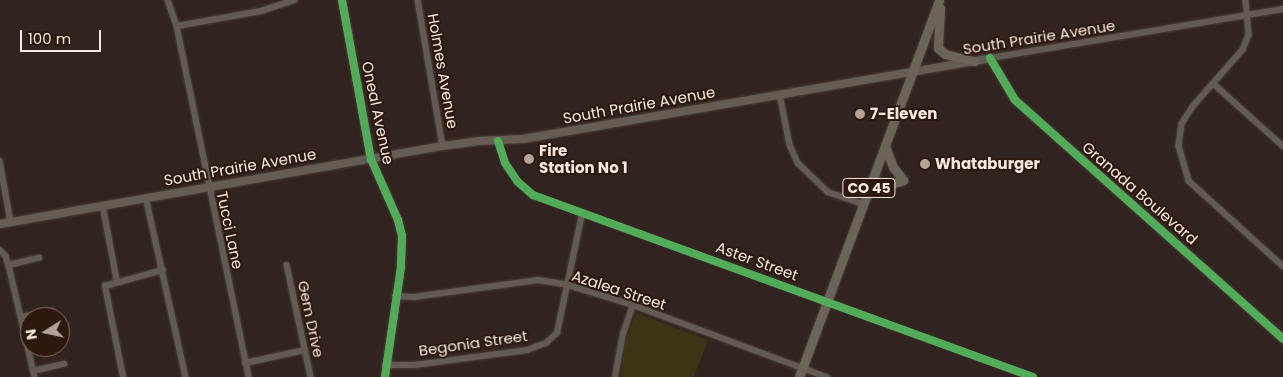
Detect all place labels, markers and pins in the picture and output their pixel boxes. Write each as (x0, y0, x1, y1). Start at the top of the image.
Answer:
place label: 7-Eleven (870, 105, 937, 123)
marker: 7-Eleven (854, 108, 866, 120)
place label: Fire Station No 1 (539, 141, 628, 176)
marker: Fire Station No 1 (523, 153, 535, 165)
place label: Whataburger (935, 155, 1040, 173)
marker: Whataburger (919, 158, 931, 170)

